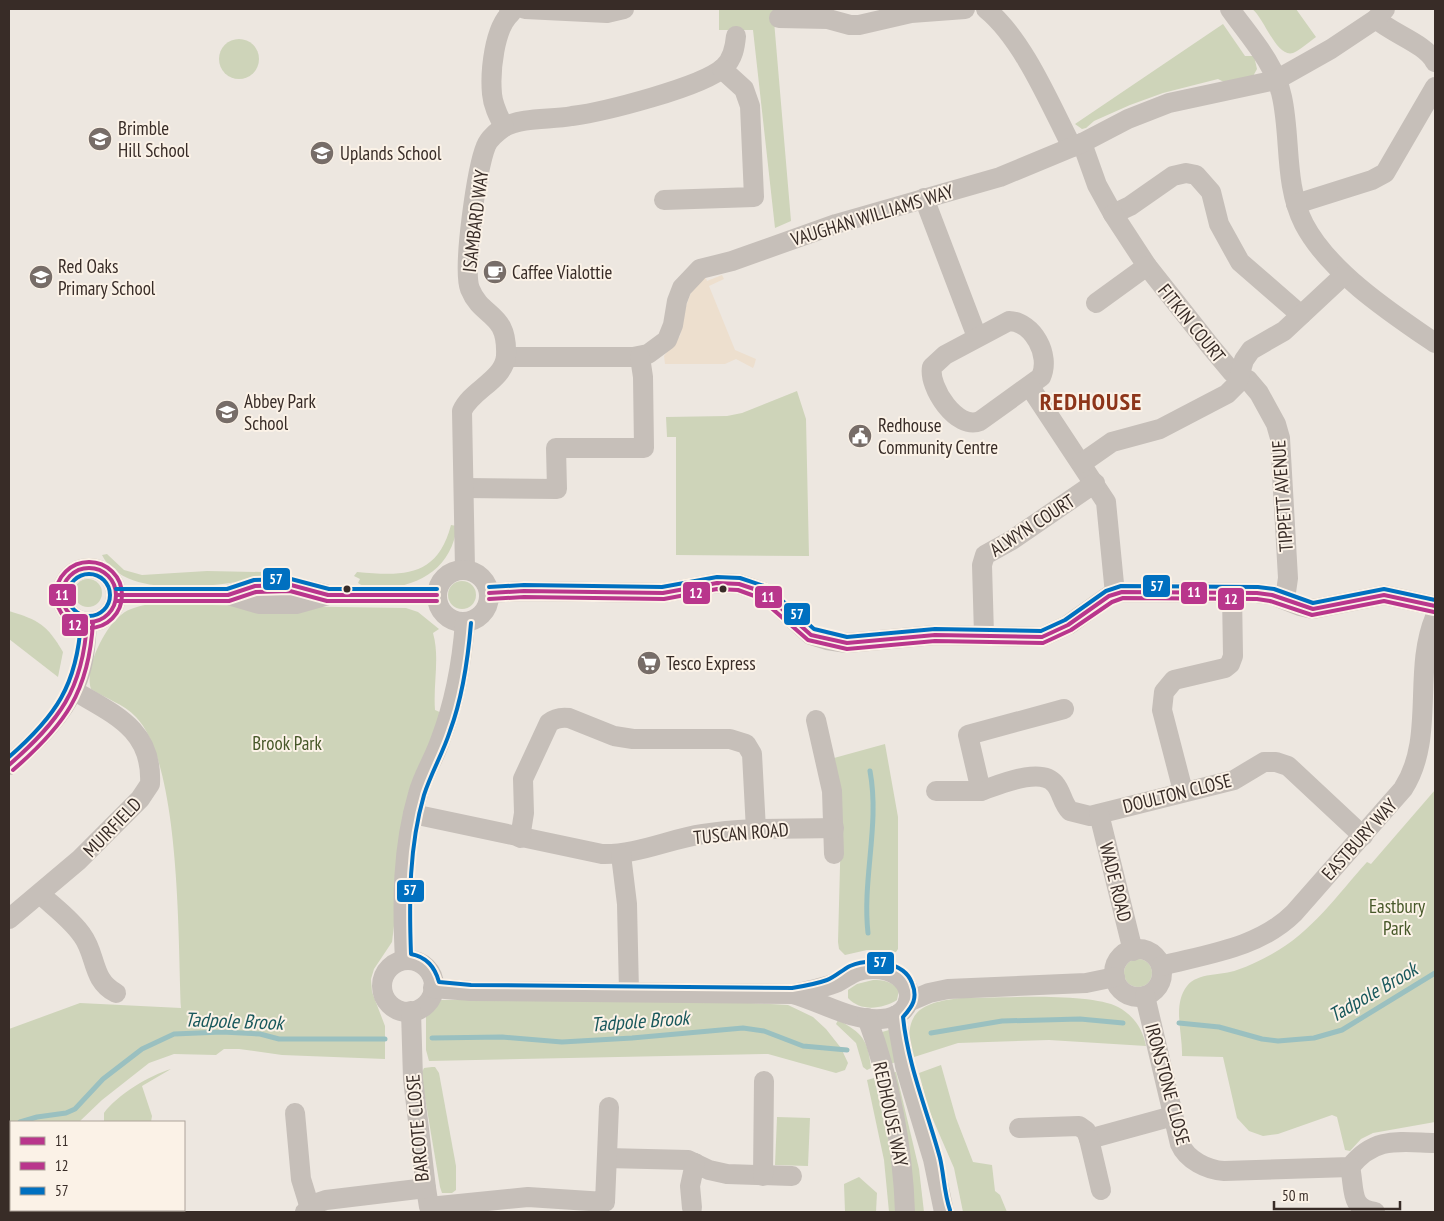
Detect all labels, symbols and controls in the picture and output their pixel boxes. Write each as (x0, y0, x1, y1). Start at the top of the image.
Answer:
place label: Brimble Hill School (118, 116, 190, 162)
school or university icon: Brimble Hill School (87, 126, 113, 152)
school or university icon: Uplands School (309, 140, 335, 166)
place label: Uplands School (340, 141, 442, 165)
street label: ISAMBARD WAY (457, 168, 493, 274)
street label: VAUGHAN WILLIAMS WAY (787, 179, 956, 251)
place label: Red Oaks Primary School (58, 254, 156, 300)
cafe icon: Caffee Vialottie (482, 259, 508, 285)
place label: Caffee Vialottie (512, 260, 613, 284)
school or university icon: Red Oaks Primary School (28, 264, 54, 290)
street label: FITKIN COURT (1153, 279, 1231, 368)
district label: REDHOUSE (1040, 386, 1142, 417)
place label: Abbey Park School (244, 389, 316, 435)
school or university icon: Abbey Park School (214, 399, 240, 425)
place label: Redhouse Community Centre (878, 413, 998, 459)
public building icon: Redhouse Community Centre (847, 423, 873, 449)
street label: TIPPETT AVENUE (1266, 439, 1298, 553)
street label: ALWYN COURT (985, 488, 1079, 561)
line badge: 57 (262, 567, 291, 591)
text: 57 (269, 570, 283, 588)
line badge: 57 (1142, 574, 1171, 598)
text: 57 (1150, 577, 1164, 595)
line badge: 12 (682, 581, 711, 605)
line badge: 11 (1180, 581, 1208, 605)
line badge: 11 (48, 583, 77, 607)
text: 11 (1187, 583, 1201, 601)
unlabelled marker (342, 584, 352, 594)
text: 12 (689, 584, 703, 602)
unlabelled marker (718, 584, 728, 594)
line badge: 11 (754, 585, 783, 609)
text: 11 (55, 586, 69, 604)
line badge: 12 (1217, 587, 1245, 611)
text: 11 (761, 588, 775, 606)
text: 12 (1224, 590, 1238, 608)
line badge: 57 (783, 602, 811, 626)
text: 57 (790, 605, 804, 623)
line badge: 12 (61, 613, 89, 637)
text: 12 (68, 616, 82, 634)
supermarket icon: Tesco Express (636, 650, 662, 676)
place label: Tesco Express (666, 651, 756, 675)
park label: Brook Park (252, 731, 323, 755)
street label: DOULTON CLOSE (1120, 768, 1234, 818)
street label: MUIRFIELD (78, 792, 146, 862)
street label: EASTBURY WAY (1316, 793, 1402, 885)
street label: TUSCAN ROAD (692, 817, 790, 849)
street label: WADE ROAD (1095, 840, 1137, 924)
line badge: 57 (396, 879, 425, 903)
text: 57 (403, 881, 417, 899)
park label: Eastbury Park (1369, 894, 1426, 940)
line badge: 57 (866, 951, 895, 975)
text: 57 (873, 953, 887, 971)
water label: Tadpole Brook (1324, 955, 1424, 1028)
water label: Tadpole Brook (590, 1004, 692, 1037)
water label: Tadpole Brook (184, 1006, 286, 1036)
street label: IRONSTONE CLOSE (1140, 1021, 1196, 1147)
street label: REDHOUSE WAY (868, 1059, 914, 1169)
street label: BARCOTE CLOSE (400, 1073, 434, 1183)
legend (10, 1121, 185, 1211)
text: 11 (55, 1131, 69, 1150)
text: 12 (55, 1156, 69, 1175)
scale bar (1274, 1178, 1400, 1210)
text: 57 (55, 1181, 69, 1200)
text: 50 m (1282, 1186, 1308, 1205)

